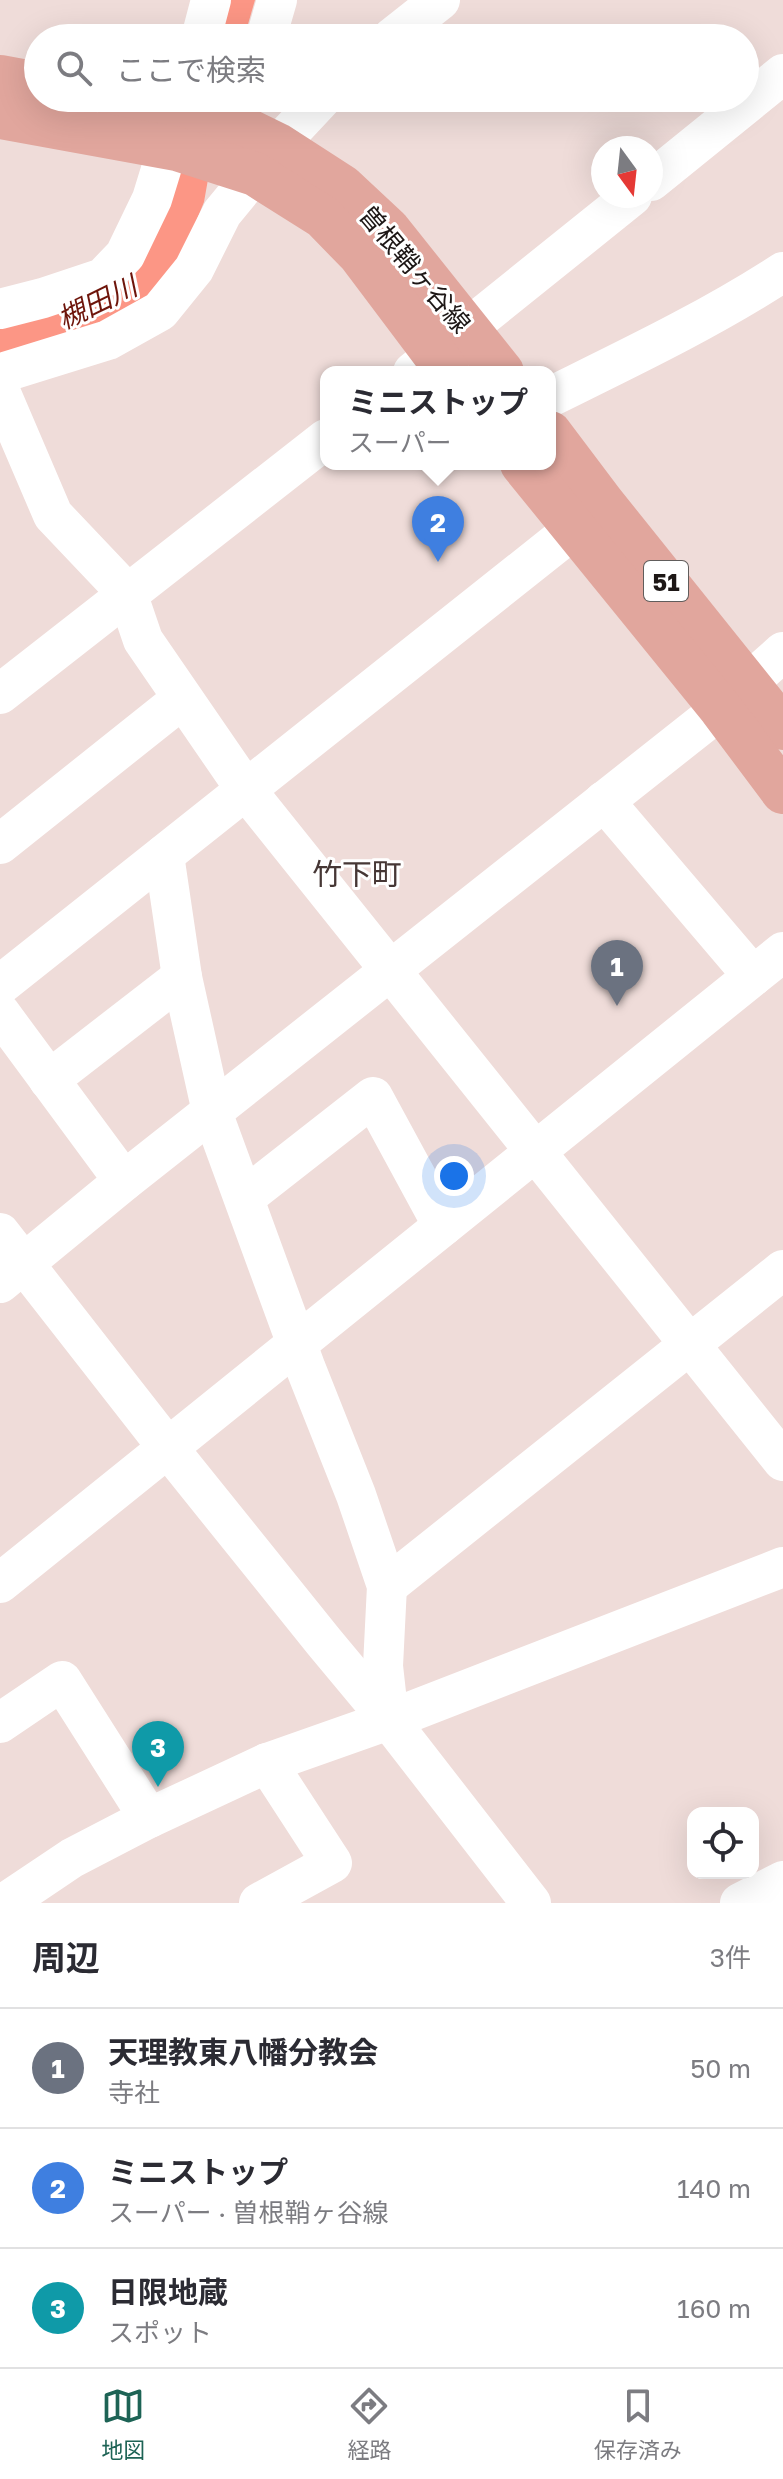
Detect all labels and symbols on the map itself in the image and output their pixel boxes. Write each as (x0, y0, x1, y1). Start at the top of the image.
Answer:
north arrow (591, 136, 663, 208)
street label: 曽根鞘ヶ谷線 (353, 199, 477, 339)
water label: 槻田川 (52, 267, 145, 335)
pin: 2 (412, 496, 464, 562)
road number: 51 (644, 561, 688, 601)
district label: 竹下町 (312, 856, 402, 892)
pin: 1 (591, 940, 643, 1006)
your location (434, 1156, 474, 1196)
pin: 3 (132, 1721, 184, 1787)

